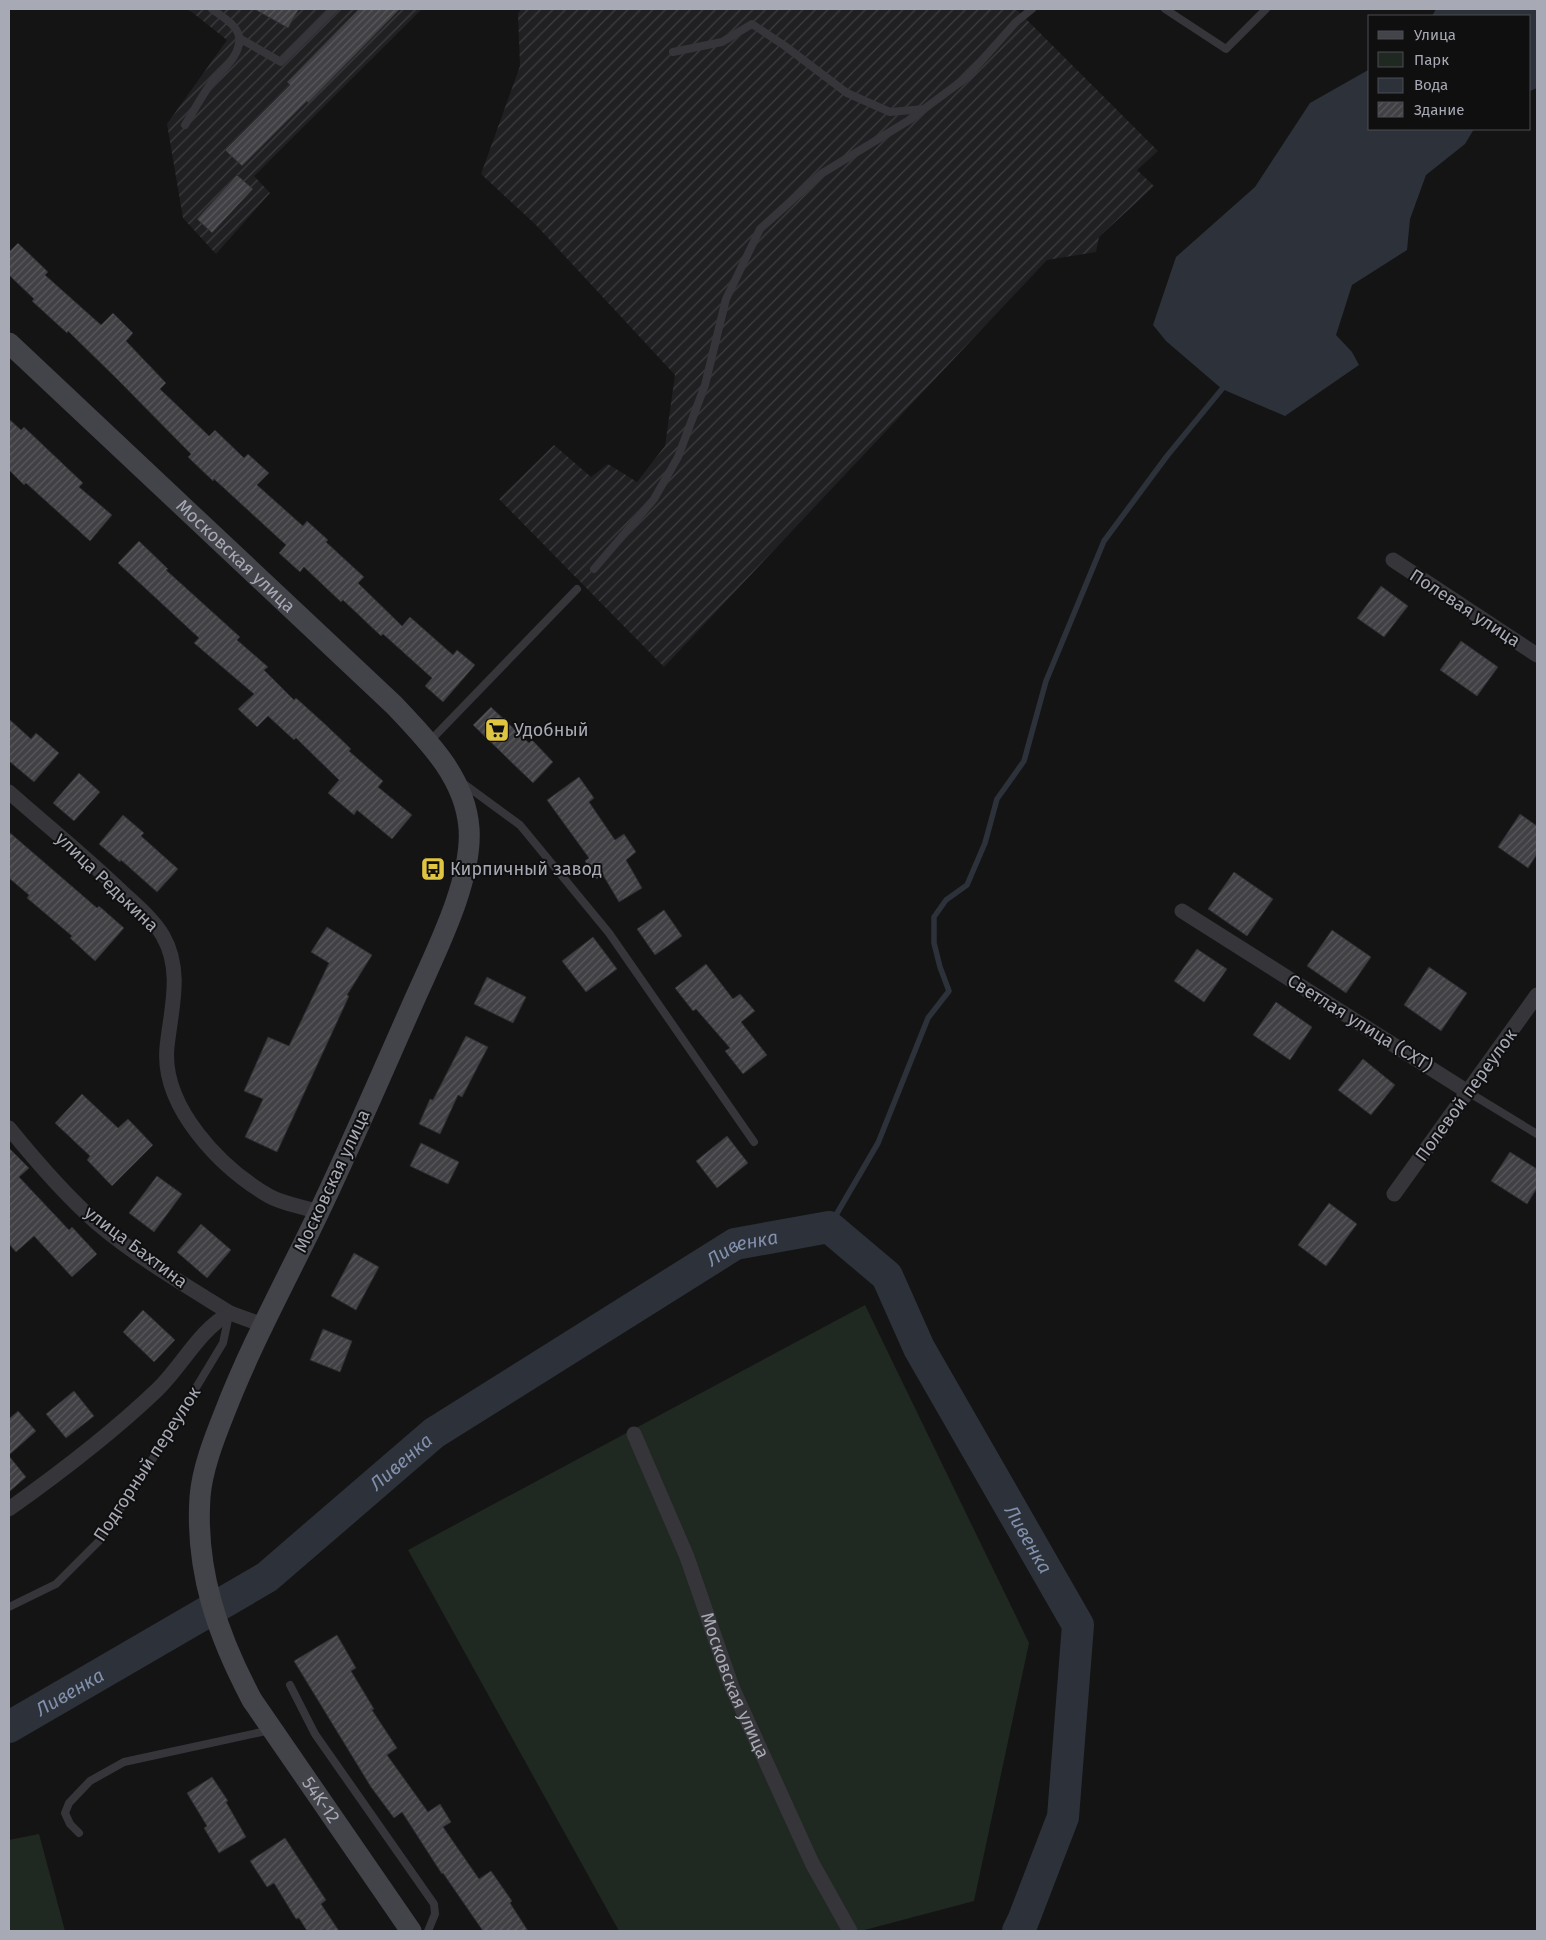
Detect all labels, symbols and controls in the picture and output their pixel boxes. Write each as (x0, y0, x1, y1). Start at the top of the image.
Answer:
legend (1368, 15, 1531, 130)
text: Улица (1414, 26, 1456, 44)
text: Парк (1414, 51, 1449, 69)
text: Вода (1414, 76, 1448, 94)
text: Здание (1414, 101, 1464, 119)
street label: Московская улица (171, 495, 300, 617)
street label: Полевая улица (1406, 564, 1524, 652)
supermarket icon: Удобный (484, 717, 510, 743)
place label: Удобный (514, 719, 588, 741)
street label: улица Редькина (51, 827, 163, 937)
bus stop icon: Кирпичный завод (420, 856, 446, 882)
place label: Кирпичный завод (450, 858, 602, 880)
street label: Светлая улица (СХТ) (1283, 969, 1437, 1077)
street label: Полевой переулок (1411, 1024, 1522, 1166)
street label: Московская улица (289, 1106, 375, 1256)
street label: улица Бахтина (80, 1201, 192, 1293)
water label: Ливенка (701, 1225, 780, 1272)
street label: Подгорный переулок (89, 1382, 206, 1546)
water label: Ливенка (364, 1429, 437, 1496)
water label: Ливенка (999, 1500, 1057, 1578)
street label: Московская улица (696, 1610, 774, 1762)
water label: Ливенка (31, 1663, 108, 1722)
street label: 54K-12 (297, 1773, 345, 1827)

